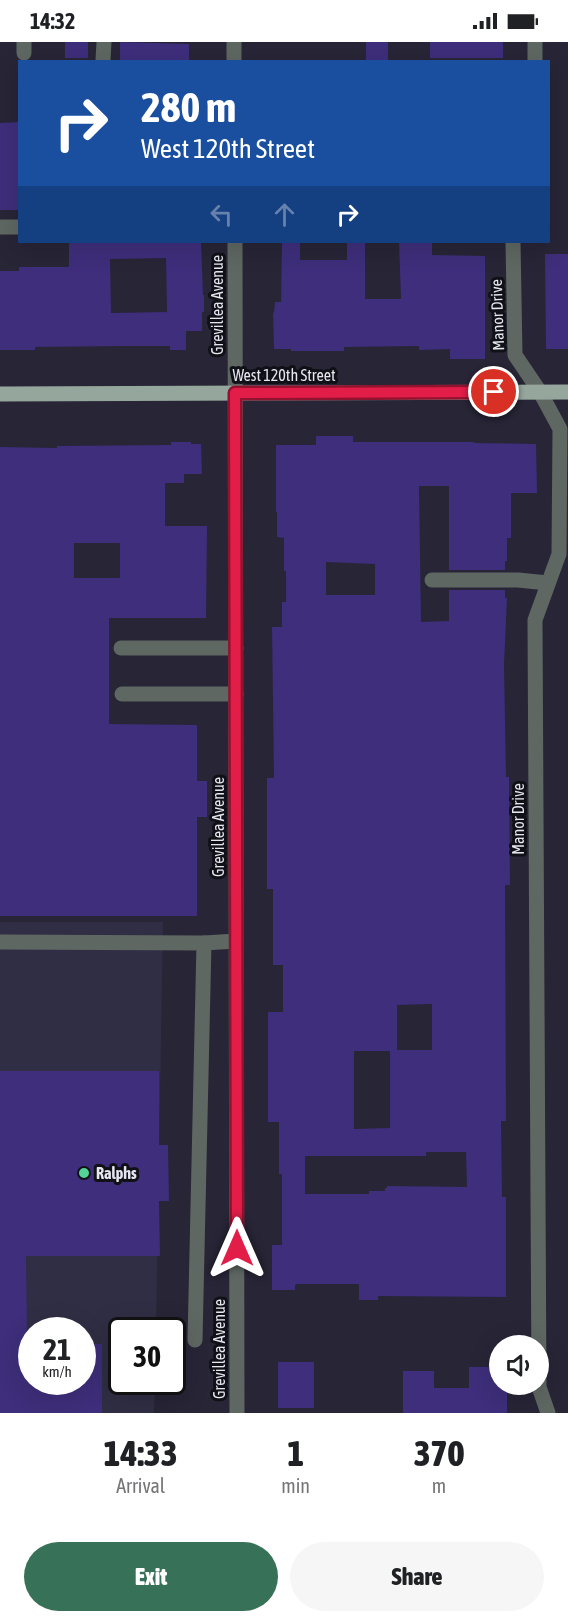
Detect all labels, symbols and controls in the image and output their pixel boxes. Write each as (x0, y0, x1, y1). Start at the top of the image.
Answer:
text: 14:32 (30, 8, 75, 34)
text: 280 m (141, 83, 236, 131)
icon: right (42, 84, 120, 162)
text: West 120th Street (141, 133, 315, 164)
icon: left (205, 198, 238, 231)
icon: ahead (268, 198, 301, 231)
icon: right (331, 198, 364, 231)
street label: Grevillea Avenue (208, 255, 226, 355)
street label: Manor Drive (487, 279, 507, 351)
street label: West 120th Street (232, 366, 336, 384)
pin (468, 366, 519, 417)
icon: arrive (477, 375, 510, 408)
street label: Grevillea Avenue (209, 777, 227, 877)
street label: Manor Drive (509, 783, 527, 855)
place label: Ralphs (96, 1164, 137, 1182)
marker: Ralphs (77, 1166, 91, 1180)
position arrow (205, 1216, 269, 1280)
street label: Grevillea Avenue (210, 1299, 228, 1399)
speed limit sign: 30 (108, 1317, 186, 1395)
text: 21 (43, 1332, 71, 1366)
map controls (489, 1335, 549, 1395)
button: sound (489, 1335, 549, 1395)
text: km/h (42, 1363, 72, 1380)
text: 14:33 (104, 1432, 178, 1474)
text: 1 (287, 1432, 304, 1474)
text: 370 (414, 1432, 464, 1474)
text: Arrival (116, 1474, 165, 1497)
text: min (281, 1474, 310, 1497)
text: m (432, 1474, 446, 1497)
button: Exit (24, 1542, 278, 1611)
button: Share (290, 1542, 544, 1611)

